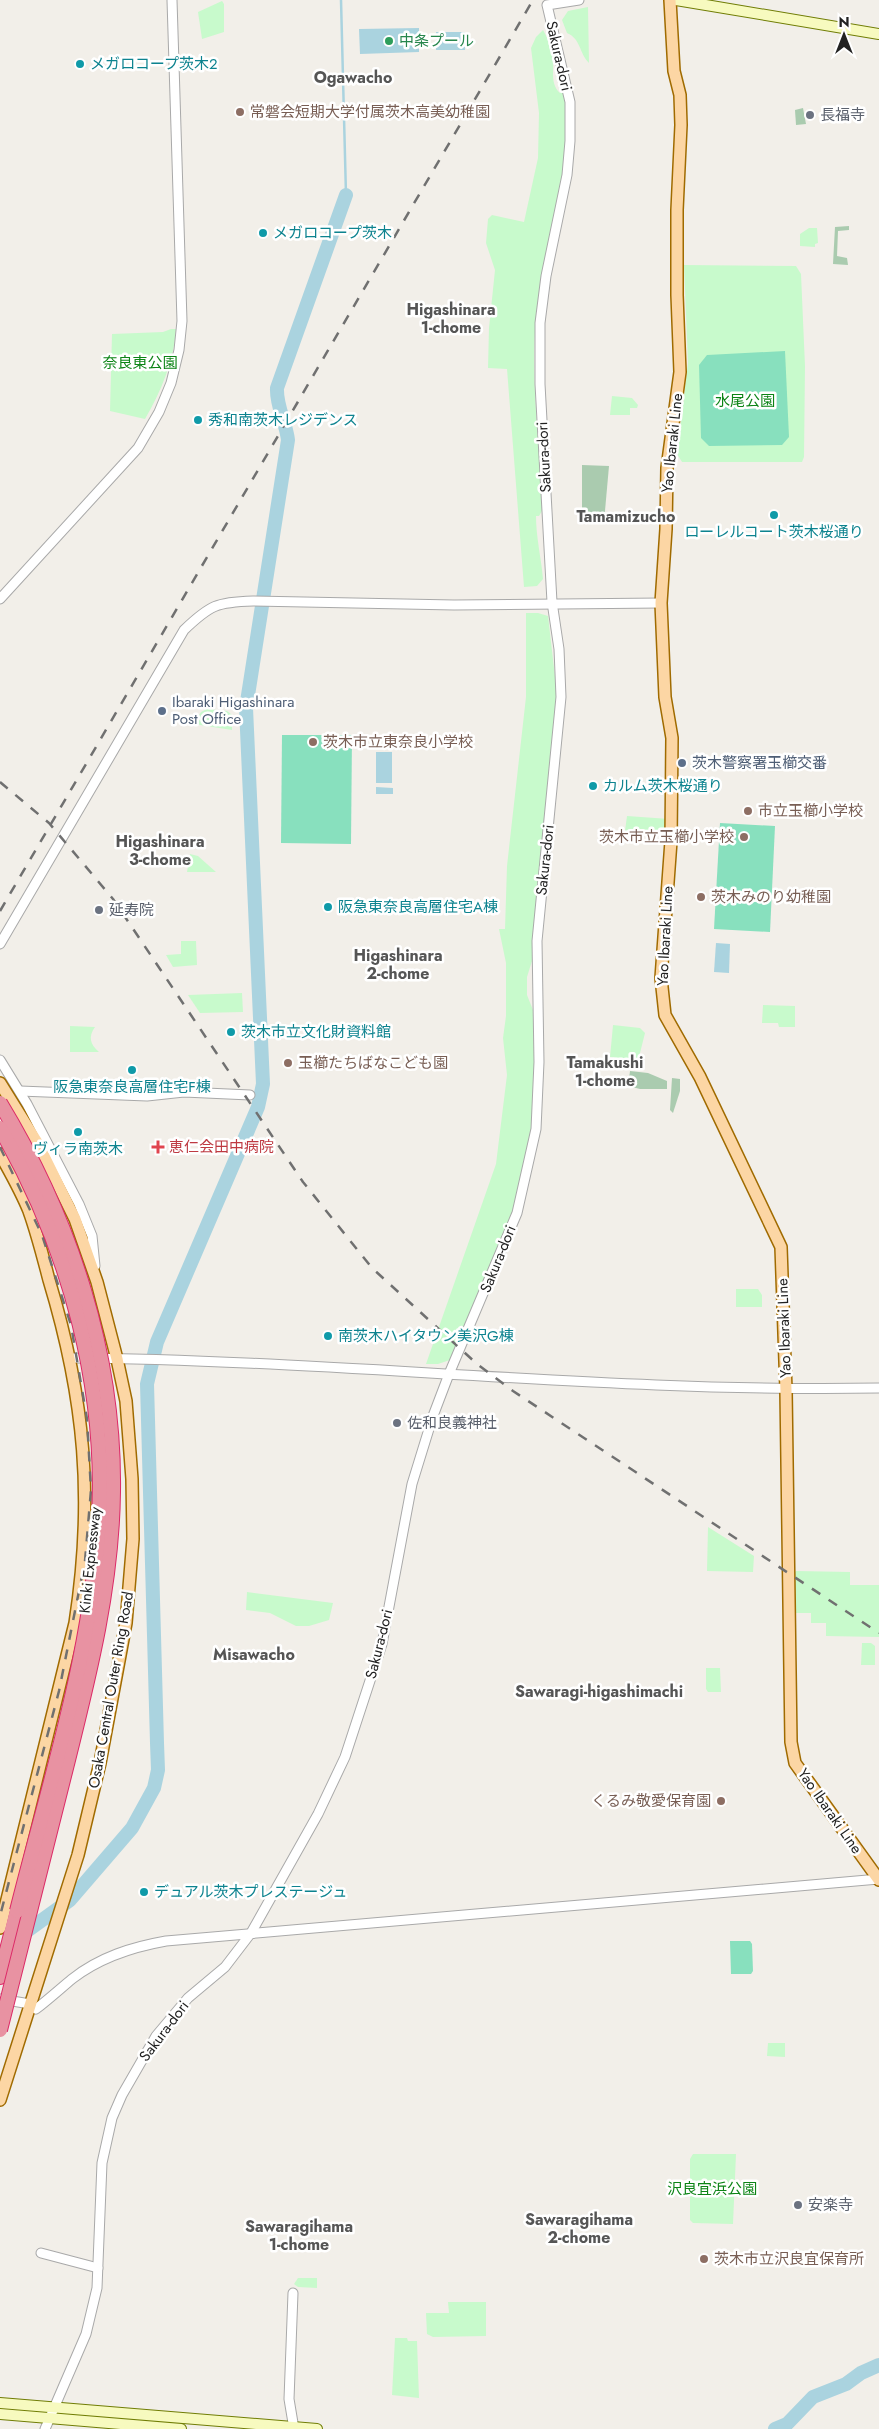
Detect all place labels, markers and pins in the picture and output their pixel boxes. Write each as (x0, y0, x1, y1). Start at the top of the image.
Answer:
place label: 中条プール (399, 30, 474, 52)
marker: 中条プール (383, 35, 395, 47)
place label: メガロコープ茨木2 (90, 53, 218, 75)
marker: メガロコープ茨木2 (74, 58, 86, 70)
place label: 常磐会短期大学付属茨木高美幼稚園 (250, 101, 490, 123)
place label: 長福寺 (820, 104, 865, 126)
marker: 常磐会短期大学付属茨木高美幼稚園 (234, 106, 246, 118)
marker: 長福寺 (804, 109, 816, 121)
place label: メガロコープ茨木 (273, 222, 392, 244)
marker: メガロコープ茨木 (257, 227, 269, 239)
place label: 秀和南茨木レジデンス (208, 409, 358, 431)
marker: 秀和南茨木レジデンス (192, 414, 204, 426)
marker: ローレルコート茨木桜通り (768, 509, 780, 521)
place label: ローレルコート茨木桜通り (684, 521, 864, 543)
place label: Ibaraki Higashinara Post Office (172, 691, 294, 730)
marker: Ibaraki Higashinara Post Office (156, 705, 168, 717)
place label: 茨木市立東奈良小学校 (323, 731, 473, 753)
marker: 茨木市立東奈良小学校 (307, 736, 319, 748)
place label: 茨木警察署玉櫛交番 (692, 752, 827, 774)
marker: 茨木警察署玉櫛交番 (676, 757, 688, 769)
place label: カルム茨木桜通り (603, 775, 723, 797)
marker: カルム茨木桜通り (587, 780, 599, 792)
place label: 市立玉櫛小学校 (758, 800, 863, 822)
marker: 市立玉櫛小学校 (742, 805, 754, 817)
place label: 茨木市立玉櫛小学校 (599, 826, 734, 848)
marker: 茨木市立玉櫛小学校 (738, 831, 750, 843)
place label: 茨木みのり幼稚園 (711, 886, 831, 908)
marker: 茨木みのり幼稚園 (695, 891, 707, 903)
place label: 阪急東奈良高層住宅A棟 (338, 896, 498, 918)
place label: 延寿院 (109, 899, 154, 921)
marker: 阪急東奈良高層住宅A棟 (322, 901, 334, 913)
marker: 延寿院 (93, 904, 105, 916)
place label: 茨木市立文化財資料館 (241, 1021, 391, 1043)
marker: 茨木市立文化財資料館 (225, 1026, 237, 1038)
place label: 玉櫛たちばなこども園 (298, 1052, 448, 1074)
marker: 玉櫛たちばなこども園 (282, 1057, 294, 1069)
marker: 阪急東奈良高層住宅F棟 (126, 1064, 138, 1076)
place label: 阪急東奈良高層住宅F棟 (53, 1076, 211, 1098)
marker: ヴィラ南茨木 (72, 1126, 84, 1138)
place label: 恵仁会田中病院 (169, 1136, 274, 1158)
place label: ヴィラ南茨木 (33, 1138, 123, 1160)
marker: 恵仁会田中病院 (151, 1140, 165, 1154)
place label: 南茨木ハイタウン美沢G棟 (338, 1325, 514, 1347)
marker: 南茨木ハイタウン美沢G棟 (322, 1330, 334, 1342)
place label: 佐和良義神社 (407, 1412, 497, 1434)
marker: 佐和良義神社 (391, 1417, 403, 1429)
place label: くるみ敬愛保育園 (591, 1790, 711, 1812)
marker: くるみ敬愛保育園 (715, 1795, 727, 1807)
place label: デュアル茨木プレステージュ (154, 1881, 347, 1903)
marker: デュアル茨木プレステージュ (138, 1886, 150, 1898)
place label: 安楽寺 (808, 2194, 853, 2216)
marker: 安楽寺 (792, 2199, 804, 2211)
place label: 茨木市立沢良宜保育所 (714, 2248, 864, 2270)
marker: 茨木市立沢良宜保育所 (698, 2253, 710, 2265)

